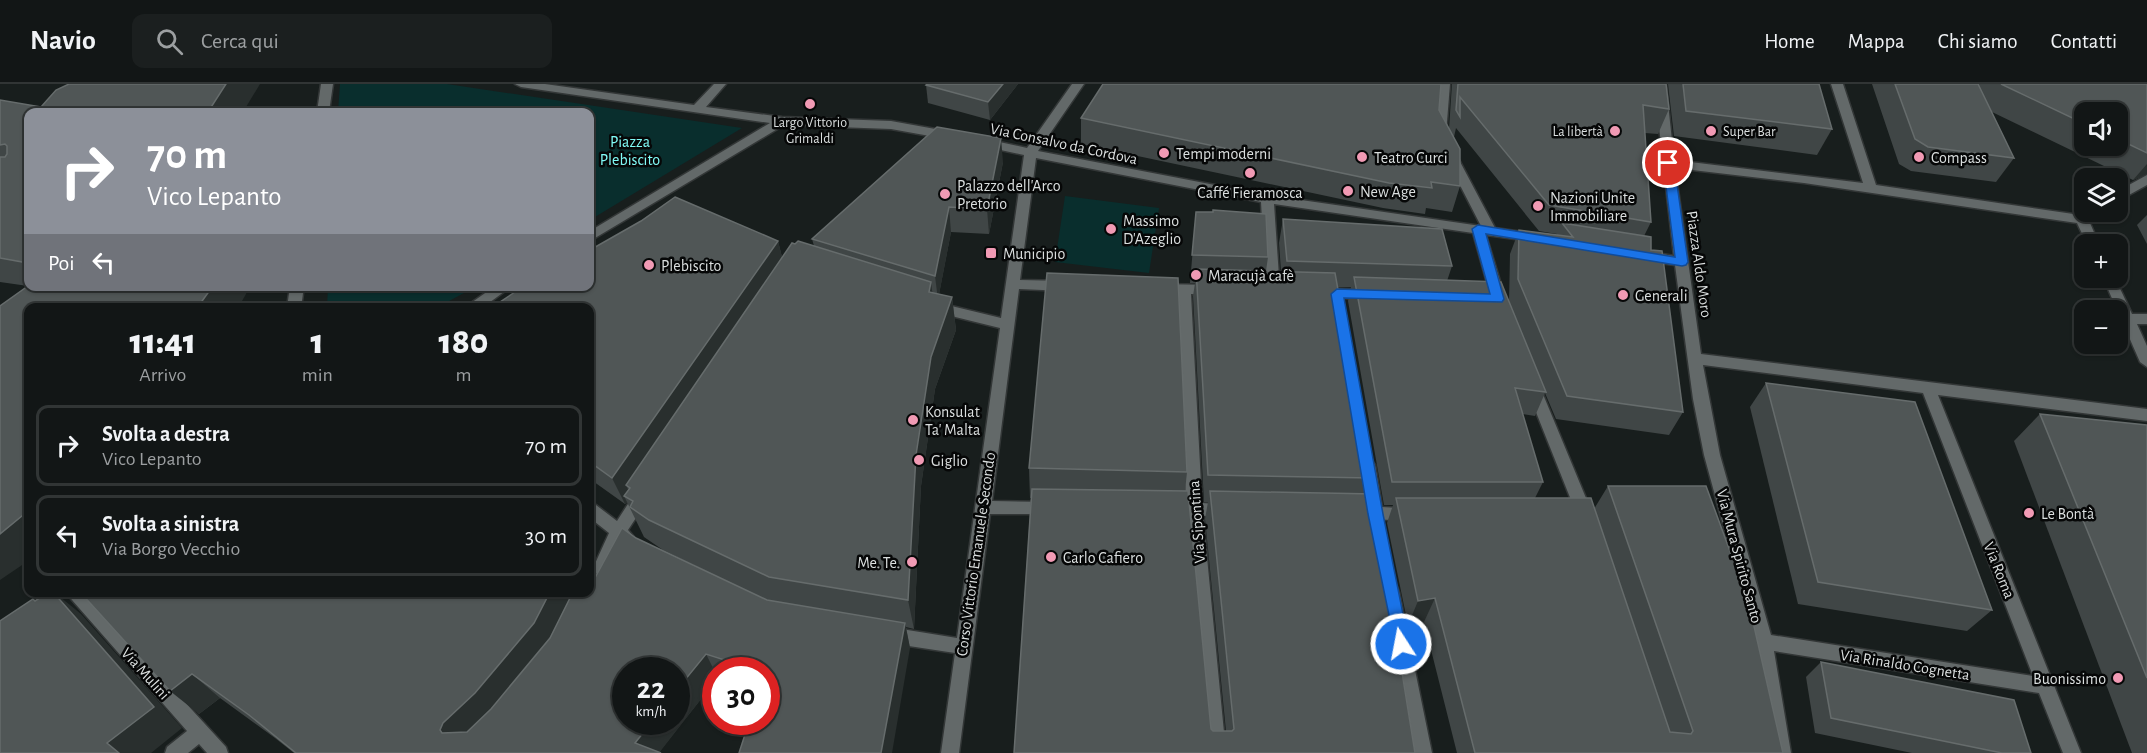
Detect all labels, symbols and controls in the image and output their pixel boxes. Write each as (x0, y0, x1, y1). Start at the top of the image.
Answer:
search box (132, 14, 552, 68)
icon: search (153, 25, 186, 58)
text: Navio (30, 27, 96, 55)
text: Cerca qui (201, 30, 279, 52)
text: Home (1764, 31, 1815, 52)
text: Mappa (1848, 31, 1905, 52)
text: Chi siamo (1938, 31, 2018, 52)
text: Contatti (2051, 31, 2117, 52)
marker: Largo Vittorio Grimaldi (803, 97, 817, 111)
map controls (2074, 102, 2128, 354)
button: sound (2074, 102, 2128, 156)
place label: Largo Vittorio Grimaldi (773, 116, 847, 146)
street label: Via Consalvo da Cordova (989, 121, 1139, 167)
marker: La libertà (1608, 124, 1622, 138)
marker: Super Bar (1704, 124, 1718, 138)
place label: La libertà (1552, 125, 1604, 139)
place label: Super Bar (1723, 125, 1776, 139)
icon: right (48, 132, 126, 210)
text: 70 m (147, 134, 227, 176)
park label: Piazza Plebiscito (600, 134, 660, 168)
pin (1642, 137, 1693, 188)
marker: Tempi moderni (1157, 146, 1171, 160)
place label: Tempi moderni (1176, 146, 1271, 162)
icon: arrive (1651, 146, 1684, 179)
marker: Teatro Curci (1355, 150, 1369, 164)
place label: Teatro Curci (1374, 150, 1448, 166)
marker: Compass (1912, 150, 1926, 164)
place label: Compass (1931, 150, 1987, 166)
marker: Caffé Fieramosca (1243, 166, 1257, 180)
button: layers (2074, 168, 2128, 222)
place label: Palazzo dell'Arco Pretorio (957, 178, 1061, 212)
text: Vico Lepanto (147, 183, 282, 210)
marker: New Age (1341, 184, 1355, 198)
place label: New Age (1360, 184, 1416, 200)
place label: Caffé Fieramosca (1197, 185, 1303, 201)
marker: Palazzo dell'Arco Pretorio (938, 187, 952, 201)
place label: Nazioni Unite Immobiliare (1550, 190, 1635, 224)
marker: Nazioni Unite Immobiliare (1531, 199, 1545, 213)
street label: Piazza Aldo Moro (1684, 210, 1714, 319)
place label: Massimo D'Azeglio (1123, 213, 1181, 247)
marker: Massimo D'Azeglio (1104, 222, 1118, 236)
button: + (2074, 234, 2128, 288)
icon: left (87, 246, 120, 279)
marker: Municipio (984, 246, 998, 260)
place label: Municipio (1003, 246, 1065, 262)
text: Poi (48, 252, 75, 274)
marker: Plebiscito (642, 258, 656, 272)
place label: Plebiscito (661, 258, 722, 274)
marker: Maracujà cafè (1189, 268, 1203, 282)
place label: Maracujà cafè (1208, 268, 1294, 285)
marker: Generali (1616, 288, 1630, 302)
place label: Generali (1635, 288, 1688, 304)
button: − (2074, 300, 2128, 354)
text: 11:41 (130, 324, 196, 360)
text: 1 (311, 324, 324, 360)
text: 180 (438, 324, 488, 360)
text: Arrivo (139, 365, 186, 385)
text: min (302, 365, 333, 385)
text: m (455, 365, 471, 385)
place label: Konsulat Ta' Malta (925, 404, 980, 438)
marker: Konsulat Ta' Malta (906, 413, 920, 427)
text: Svolta a destra (102, 423, 230, 445)
icon: right (51, 429, 84, 462)
text: 70 m (525, 435, 567, 457)
text: Vico Lepanto (102, 449, 202, 469)
street label: Corso Vittorio Emanuele Secondo (954, 451, 998, 657)
marker: Giglio (912, 453, 926, 467)
place label: Giglio (931, 453, 968, 469)
street label: Via Sipontina (1186, 480, 1208, 564)
street label: Via Mura Spirito Santo (1713, 488, 1765, 625)
marker: Le Bontà (2022, 506, 2036, 520)
place label: Le Bontà (2041, 506, 2094, 522)
text: Svolta a sinistra (102, 513, 239, 535)
icon: left (51, 519, 84, 552)
text: 30 m (525, 525, 567, 547)
text: Via Borgo Vecchio (102, 539, 240, 559)
street label: Via Roma (1981, 540, 2018, 601)
marker: Carlo Cafiero (1044, 550, 1058, 564)
place label: Carlo Cafiero (1063, 550, 1143, 566)
place label: Me. Te. (857, 555, 900, 571)
marker: Me. Te. (905, 555, 919, 569)
position arrow (1369, 612, 1433, 676)
street label: Via Mulini (118, 645, 172, 703)
street label: Via Rinaldo Cognetta (1839, 647, 1971, 683)
speed limit sign: 30 (702, 657, 780, 735)
place label: Buonissimo (2033, 671, 2106, 687)
marker: Buonissimo (2111, 671, 2125, 685)
text: 22 (637, 674, 665, 704)
text: km/h (636, 704, 666, 719)

